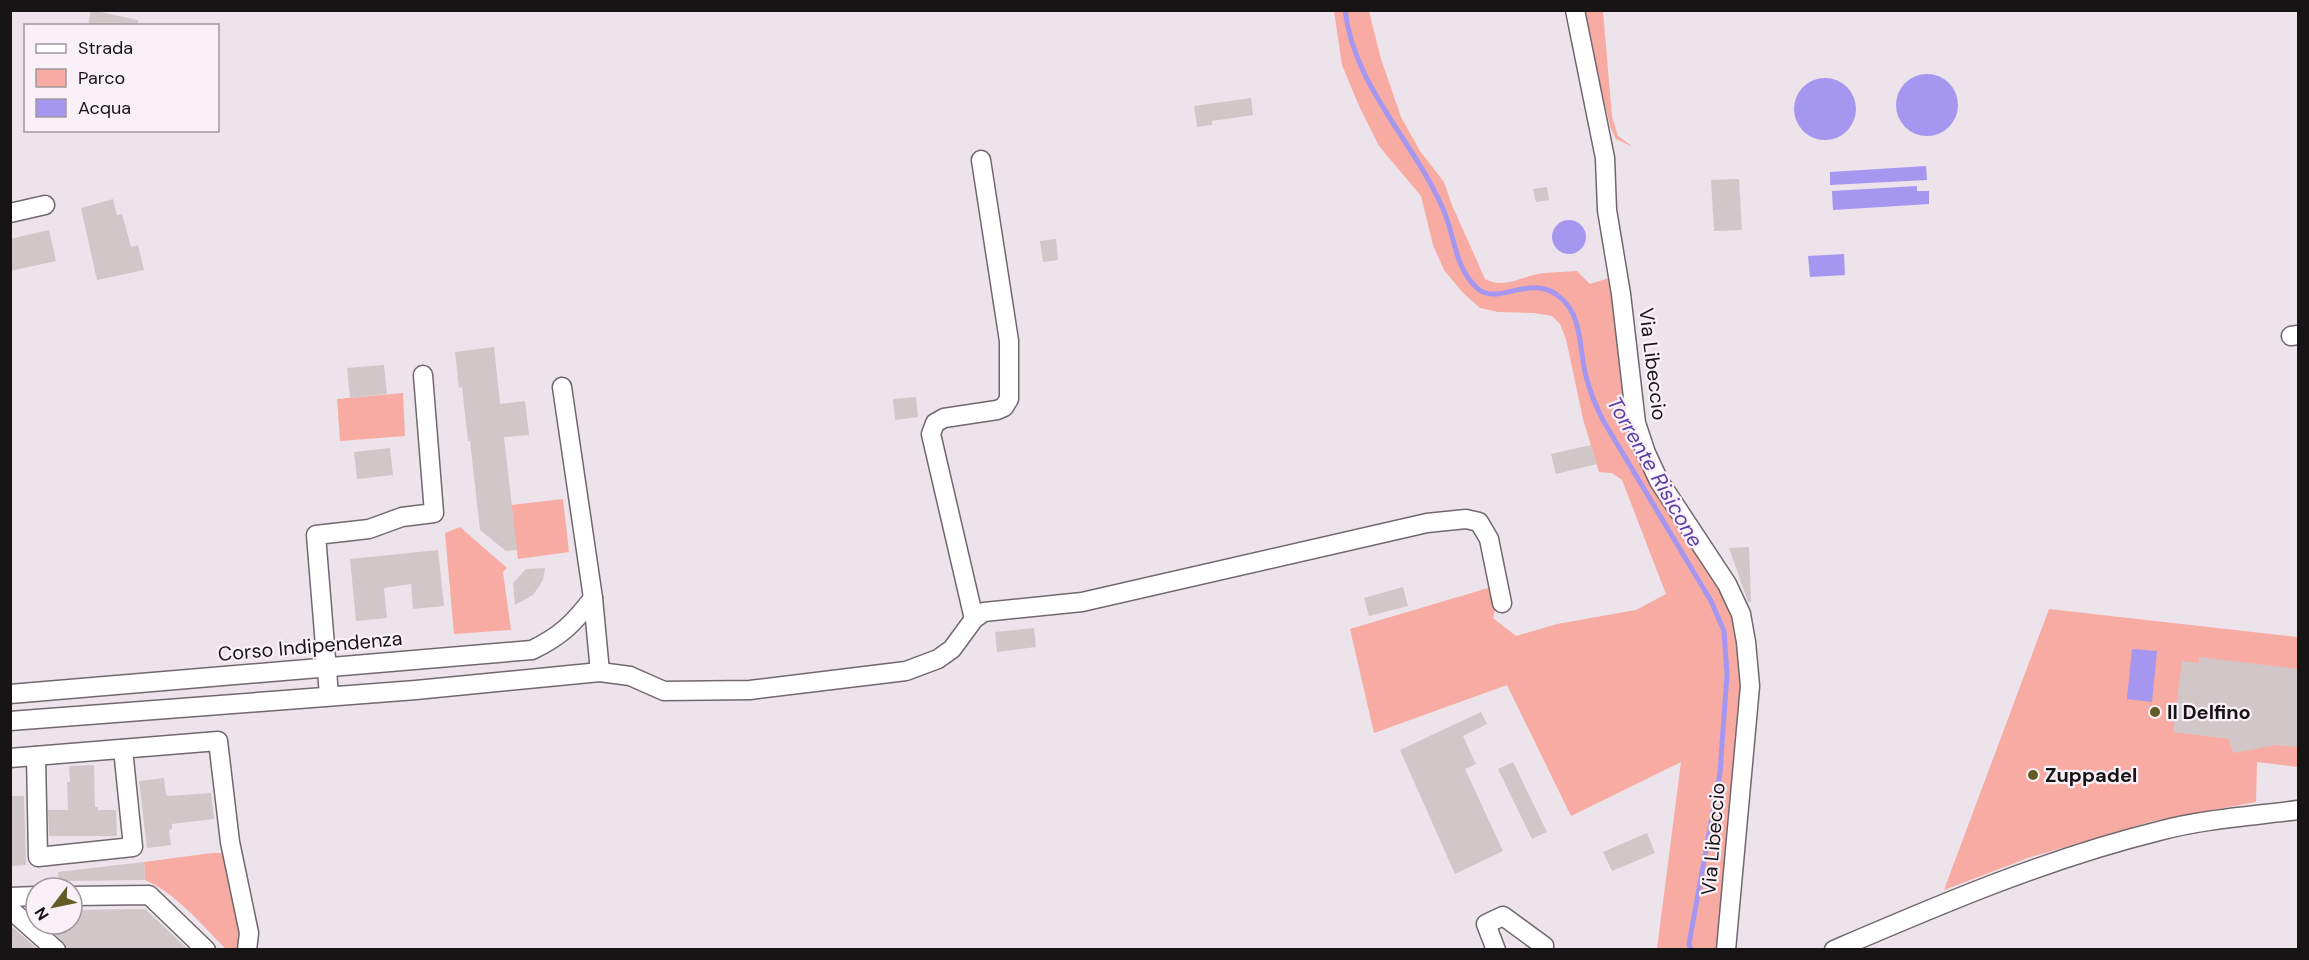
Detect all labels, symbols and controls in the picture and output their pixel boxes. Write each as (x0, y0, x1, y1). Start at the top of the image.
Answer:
legend (24, 24, 219, 132)
text: Strada (78, 36, 133, 60)
text: Parco (78, 66, 125, 90)
text: Acqua (78, 96, 131, 120)
street label: Via Libeccio (1633, 306, 1673, 422)
water label: Torrente Risicone (1600, 392, 1710, 552)
street label: Corso Indipendenza (217, 625, 403, 667)
place label: Il Delfino (2167, 699, 2251, 725)
marker: Il Delfino (2148, 705, 2162, 719)
place label: Zuppadel (2045, 762, 2137, 788)
marker: Zuppadel (2026, 768, 2040, 782)
street label: Via Libeccio (1695, 782, 1731, 896)
north arrow (24, 876, 84, 936)
text: N (30, 903, 54, 924)

